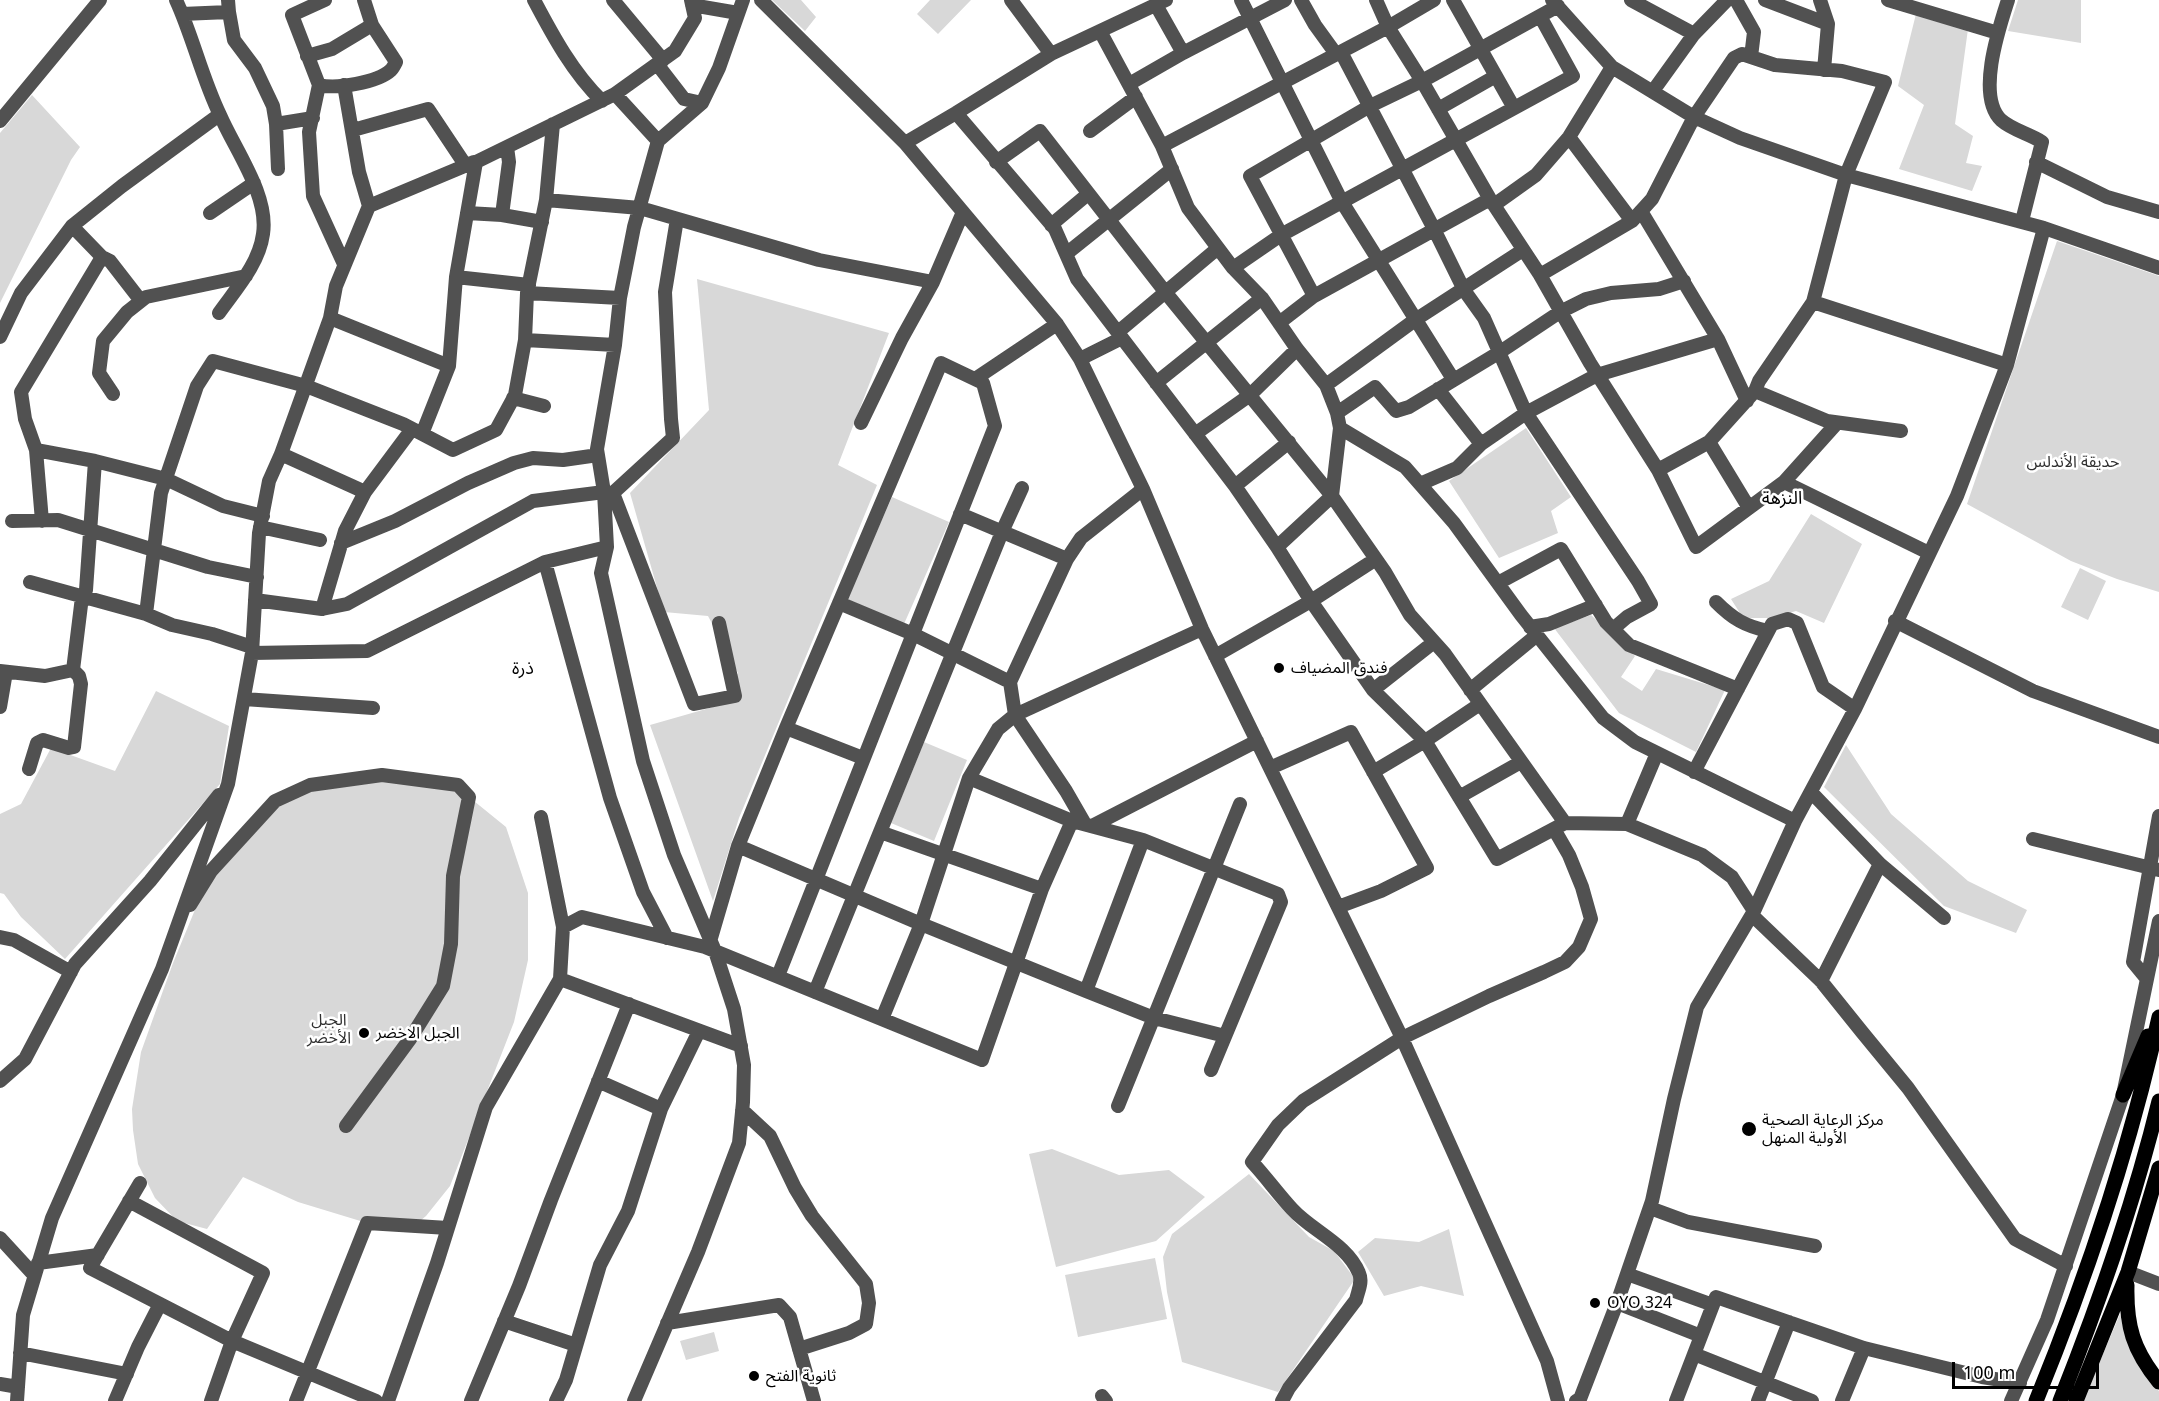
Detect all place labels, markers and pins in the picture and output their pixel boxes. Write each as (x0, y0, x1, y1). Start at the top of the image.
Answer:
place label: فندق المضياف (1291, 658, 1387, 678)
marker: فندق المضياف (1272, 661, 1286, 675)
place label: الجبل الاخضر (376, 1023, 460, 1043)
marker: الجبل الاخضر (357, 1026, 371, 1040)
place label: مركز الرعاية الصحية الأولية المنهل (1762, 1110, 1884, 1148)
marker: مركز الرعاية الصحية الأولية المنهل (1740, 1120, 1758, 1138)
place label: OYO 324 (1607, 1293, 1672, 1313)
marker: OYO 324 (1588, 1296, 1602, 1310)
place label: ثانوية الفتح (766, 1366, 836, 1386)
marker: ثانوية الفتح (747, 1369, 761, 1383)

